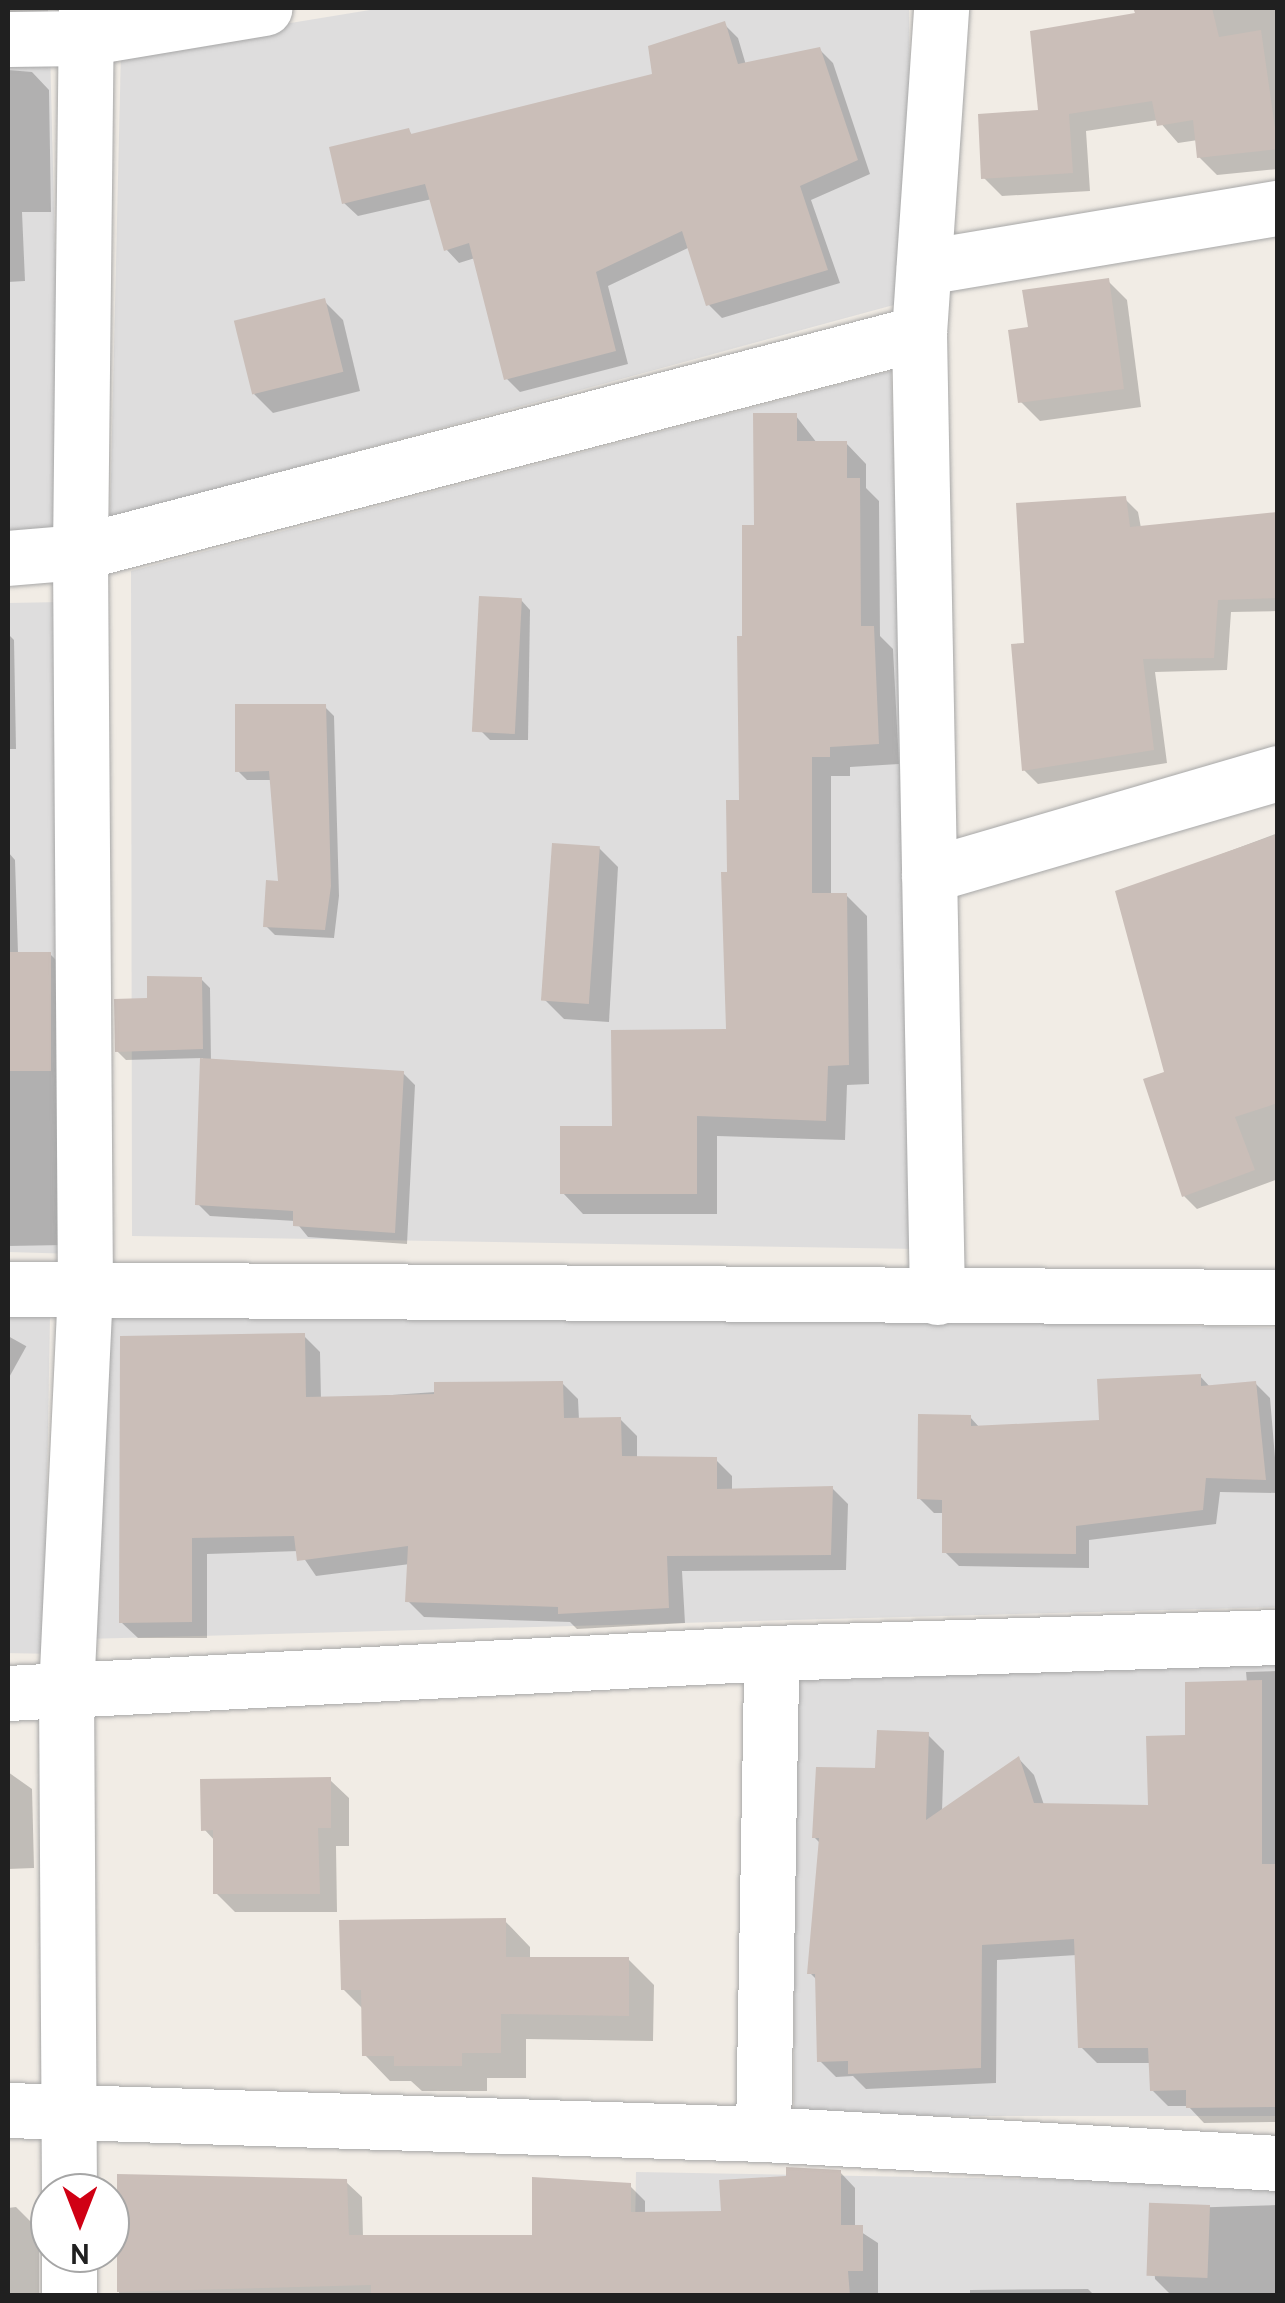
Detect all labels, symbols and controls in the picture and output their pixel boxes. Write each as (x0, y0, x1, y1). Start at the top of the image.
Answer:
north arrow (30, 2173, 130, 2273)
text: N (70, 2233, 90, 2269)

